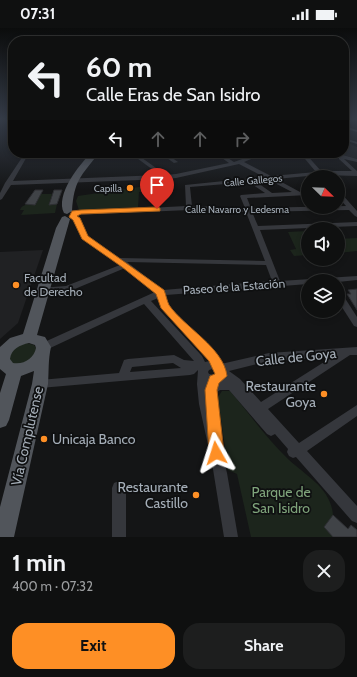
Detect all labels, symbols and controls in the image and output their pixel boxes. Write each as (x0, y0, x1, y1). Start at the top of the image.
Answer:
text: 07:31 (20, 5, 55, 23)
text: 60 m (86, 50, 152, 84)
icon: left (20, 52, 72, 104)
text: Calle Eras de San Isidro (86, 84, 260, 106)
icon: left (105, 128, 127, 150)
icon: ahead (147, 128, 169, 150)
icon: ahead (189, 128, 211, 150)
icon: right (231, 128, 253, 150)
pin (140, 168, 174, 209)
north arrow (301, 170, 345, 214)
map controls (301, 170, 345, 318)
street label: Calle Gallegos (223, 171, 283, 190)
icon: arrive (146, 174, 168, 196)
place label: Capilla (94, 182, 122, 195)
marker: Capilla (125, 183, 135, 193)
street label: Calle Navarro y Ledesma (185, 203, 289, 216)
button: sound (301, 222, 345, 266)
place label: Facultad de Derecho (24, 270, 83, 299)
button: layers (301, 274, 345, 318)
street label: Paseo de la Estación (182, 275, 286, 298)
marker: Facultad de Derecho (11, 280, 21, 290)
street label: Calle de Goya (255, 344, 337, 370)
place label: Restaurante Goya (245, 377, 316, 411)
street label: Vía Complutense (7, 385, 47, 487)
marker: Restaurante Goya (319, 389, 329, 399)
place label: Unicaja Banco (52, 430, 136, 448)
position arrow (195, 432, 237, 474)
marker: Unicaja Banco (39, 434, 49, 444)
place label: Restaurante Castillo (117, 478, 188, 512)
park label: Parque de San Isidro (251, 483, 311, 517)
marker: Restaurante Castillo (191, 490, 201, 500)
text: 1 min (12, 548, 66, 577)
button: close (303, 550, 345, 592)
text: 400 m · 07:32 (12, 578, 93, 594)
button: Exit (12, 623, 175, 669)
button: Share (183, 623, 345, 669)

